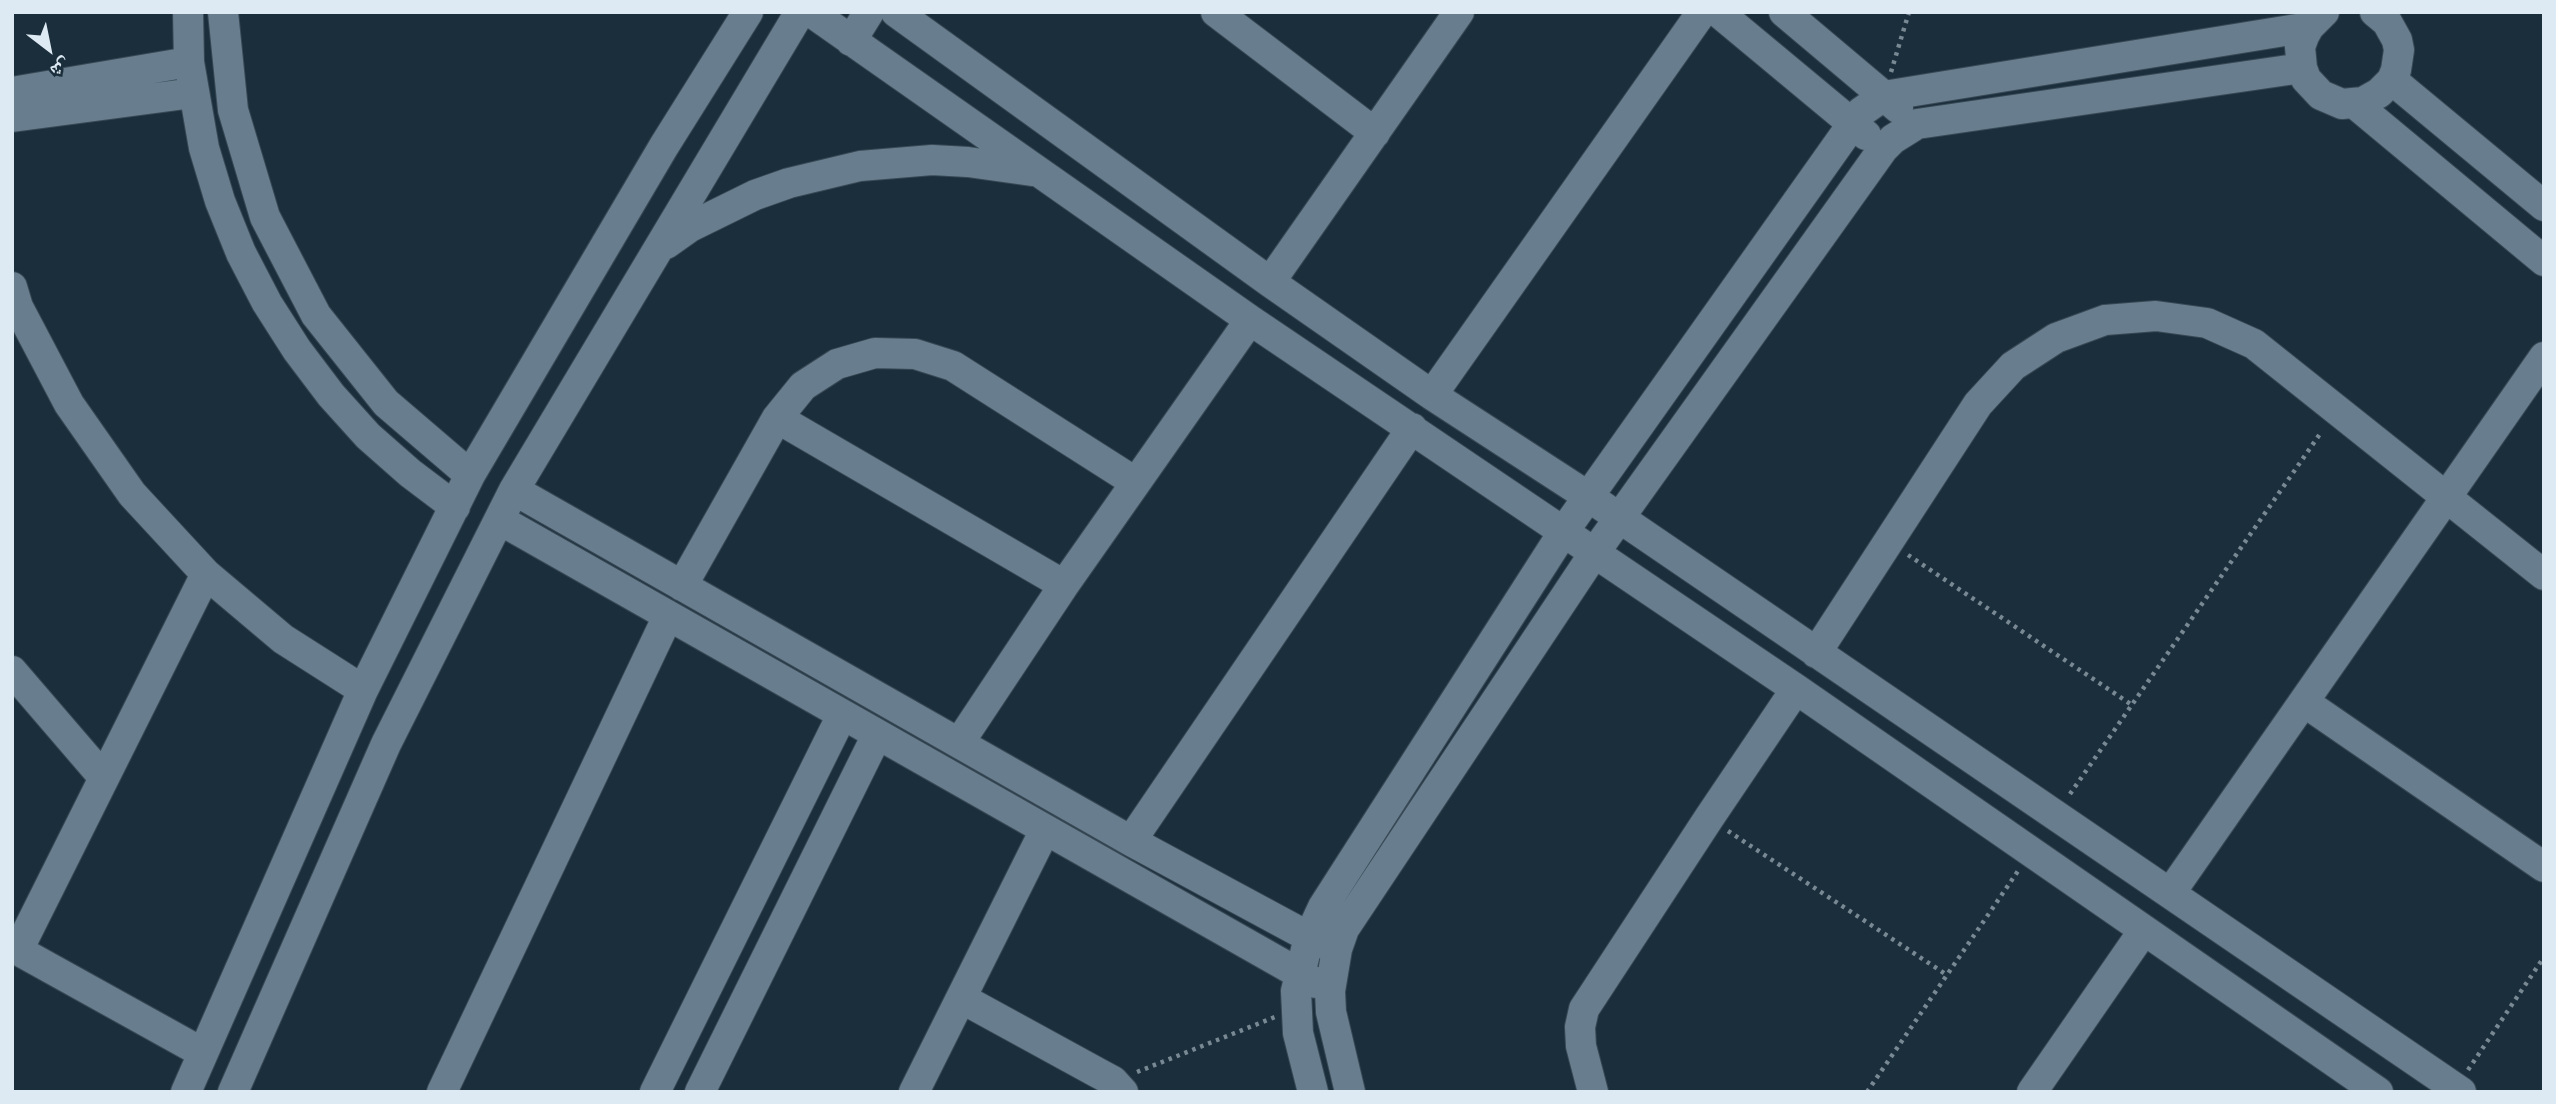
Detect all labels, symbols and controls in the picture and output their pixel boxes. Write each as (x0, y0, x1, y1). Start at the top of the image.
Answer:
north arrow (14, 14, 84, 84)
text: ش (45, 51, 75, 82)

